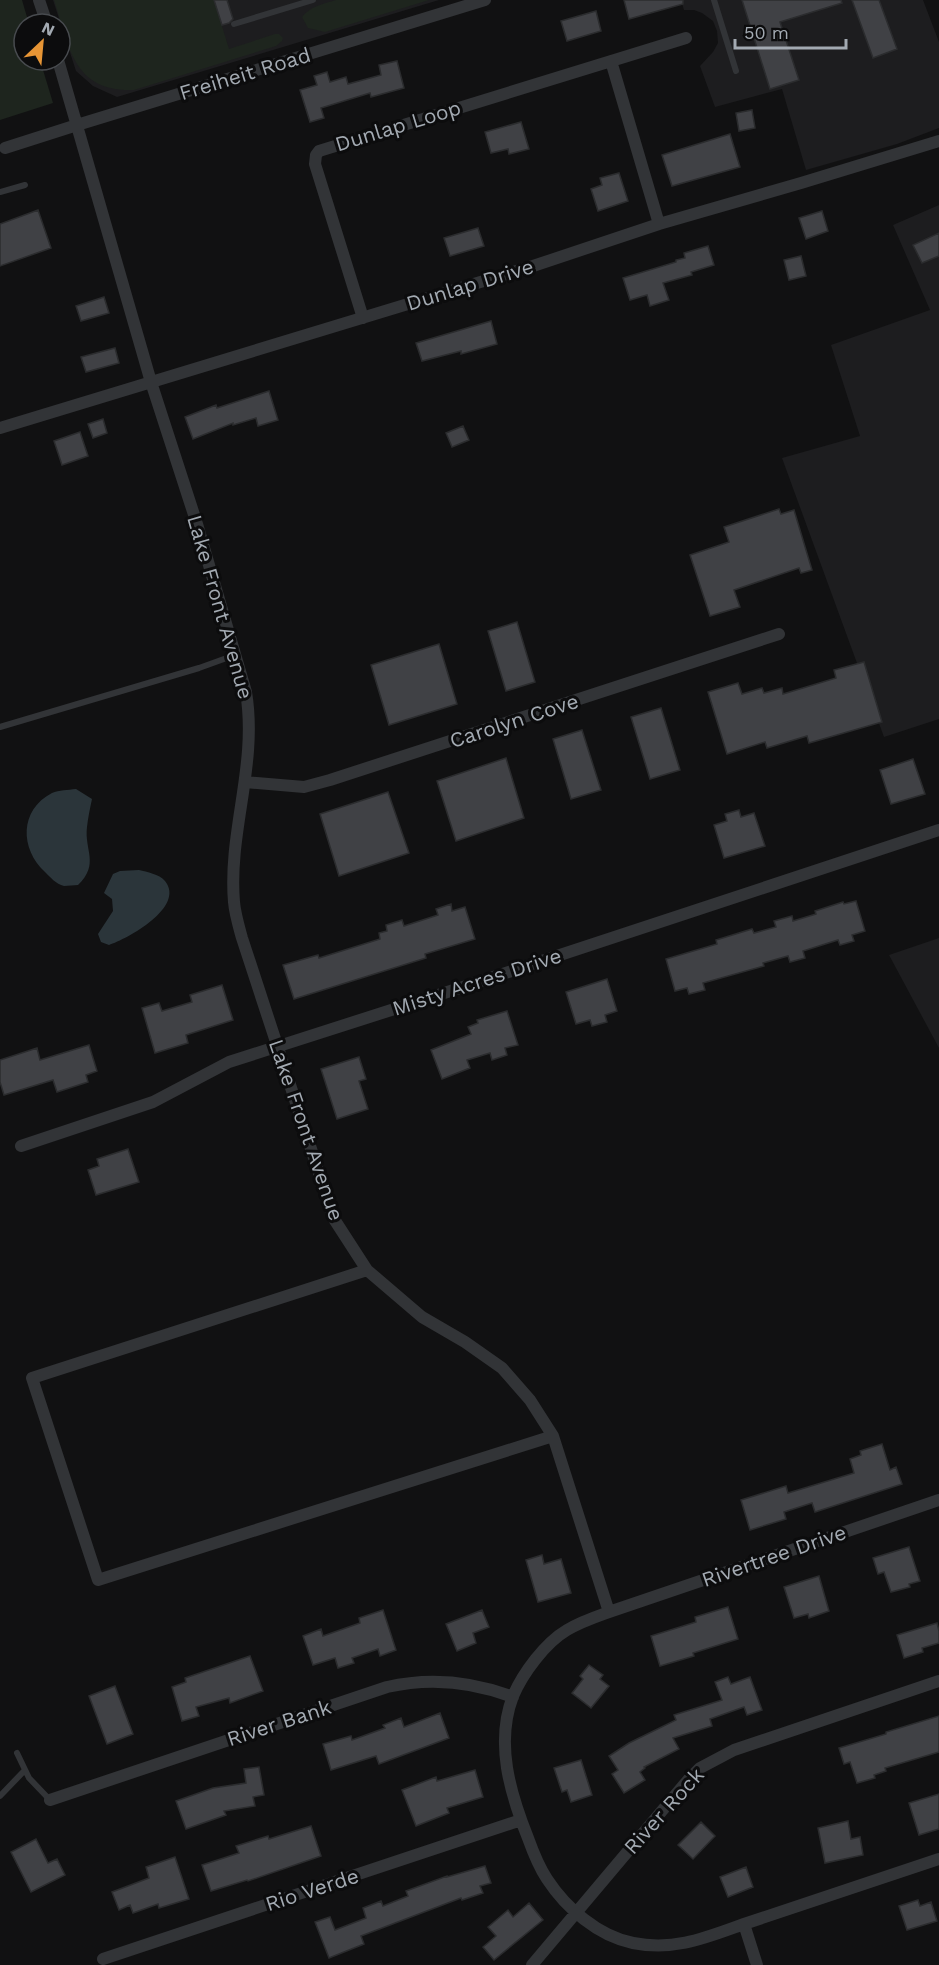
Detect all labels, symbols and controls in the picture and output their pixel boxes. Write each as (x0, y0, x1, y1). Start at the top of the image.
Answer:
north arrow (12, 12, 72, 72)
scale bar (735, 12, 846, 50)
text: N (39, 18, 58, 40)
text: 50 m (744, 22, 789, 43)
street label: Freiheit Road (176, 42, 313, 105)
street label: Dunlap Loop (332, 95, 464, 157)
street label: Dunlap Drive (403, 253, 537, 316)
street label: Lake Front Avenue (182, 512, 259, 702)
street label: Carolyn Cove (446, 688, 581, 753)
street label: Misty Acres Drive (389, 942, 565, 1021)
street label: Lake Front Avenue (264, 1036, 349, 1224)
street label: Rivertree Drive (698, 1519, 849, 1592)
street label: River Bank (224, 1694, 334, 1751)
street label: River Rock (618, 1762, 709, 1859)
street label: Rio Verde (262, 1863, 362, 1916)

